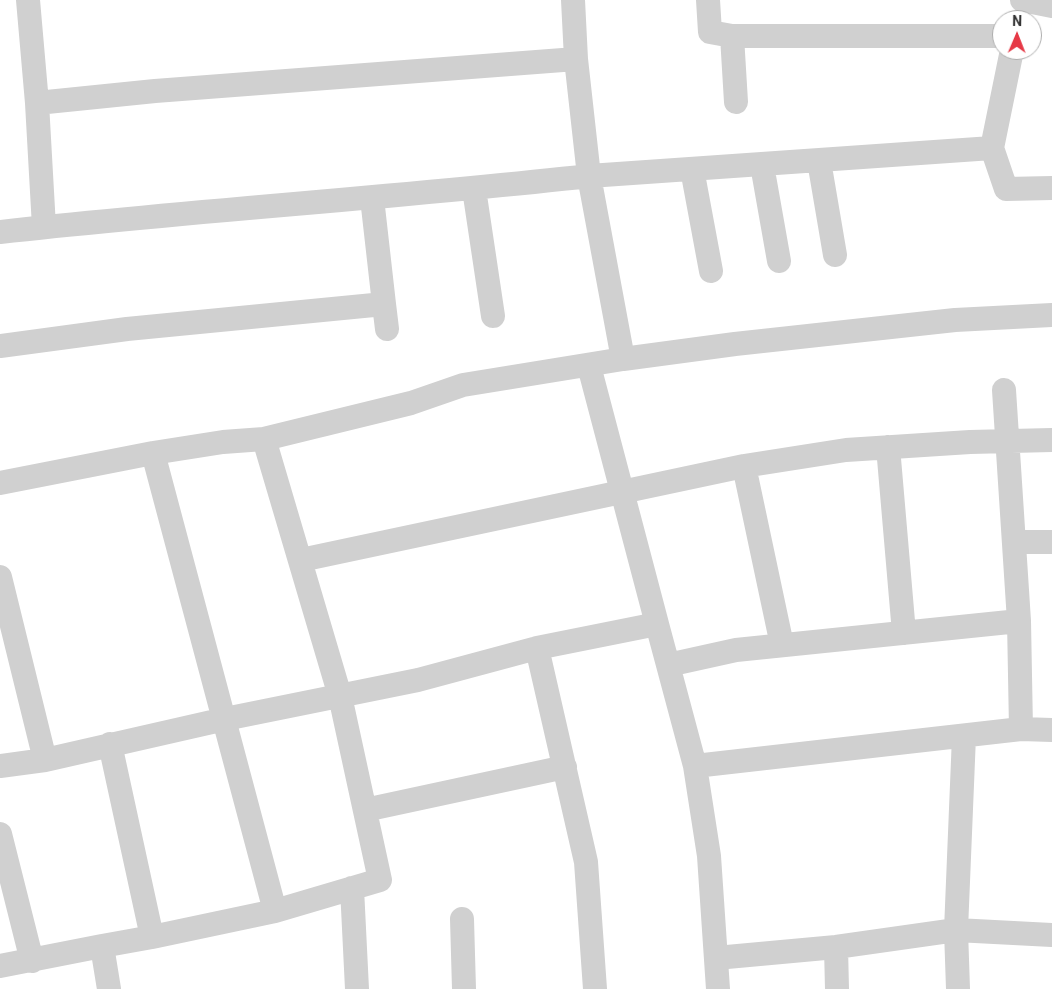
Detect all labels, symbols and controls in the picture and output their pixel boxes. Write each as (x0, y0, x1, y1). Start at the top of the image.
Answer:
north arrow (992, 10, 1042, 60)
text: N (1012, 13, 1022, 29)

